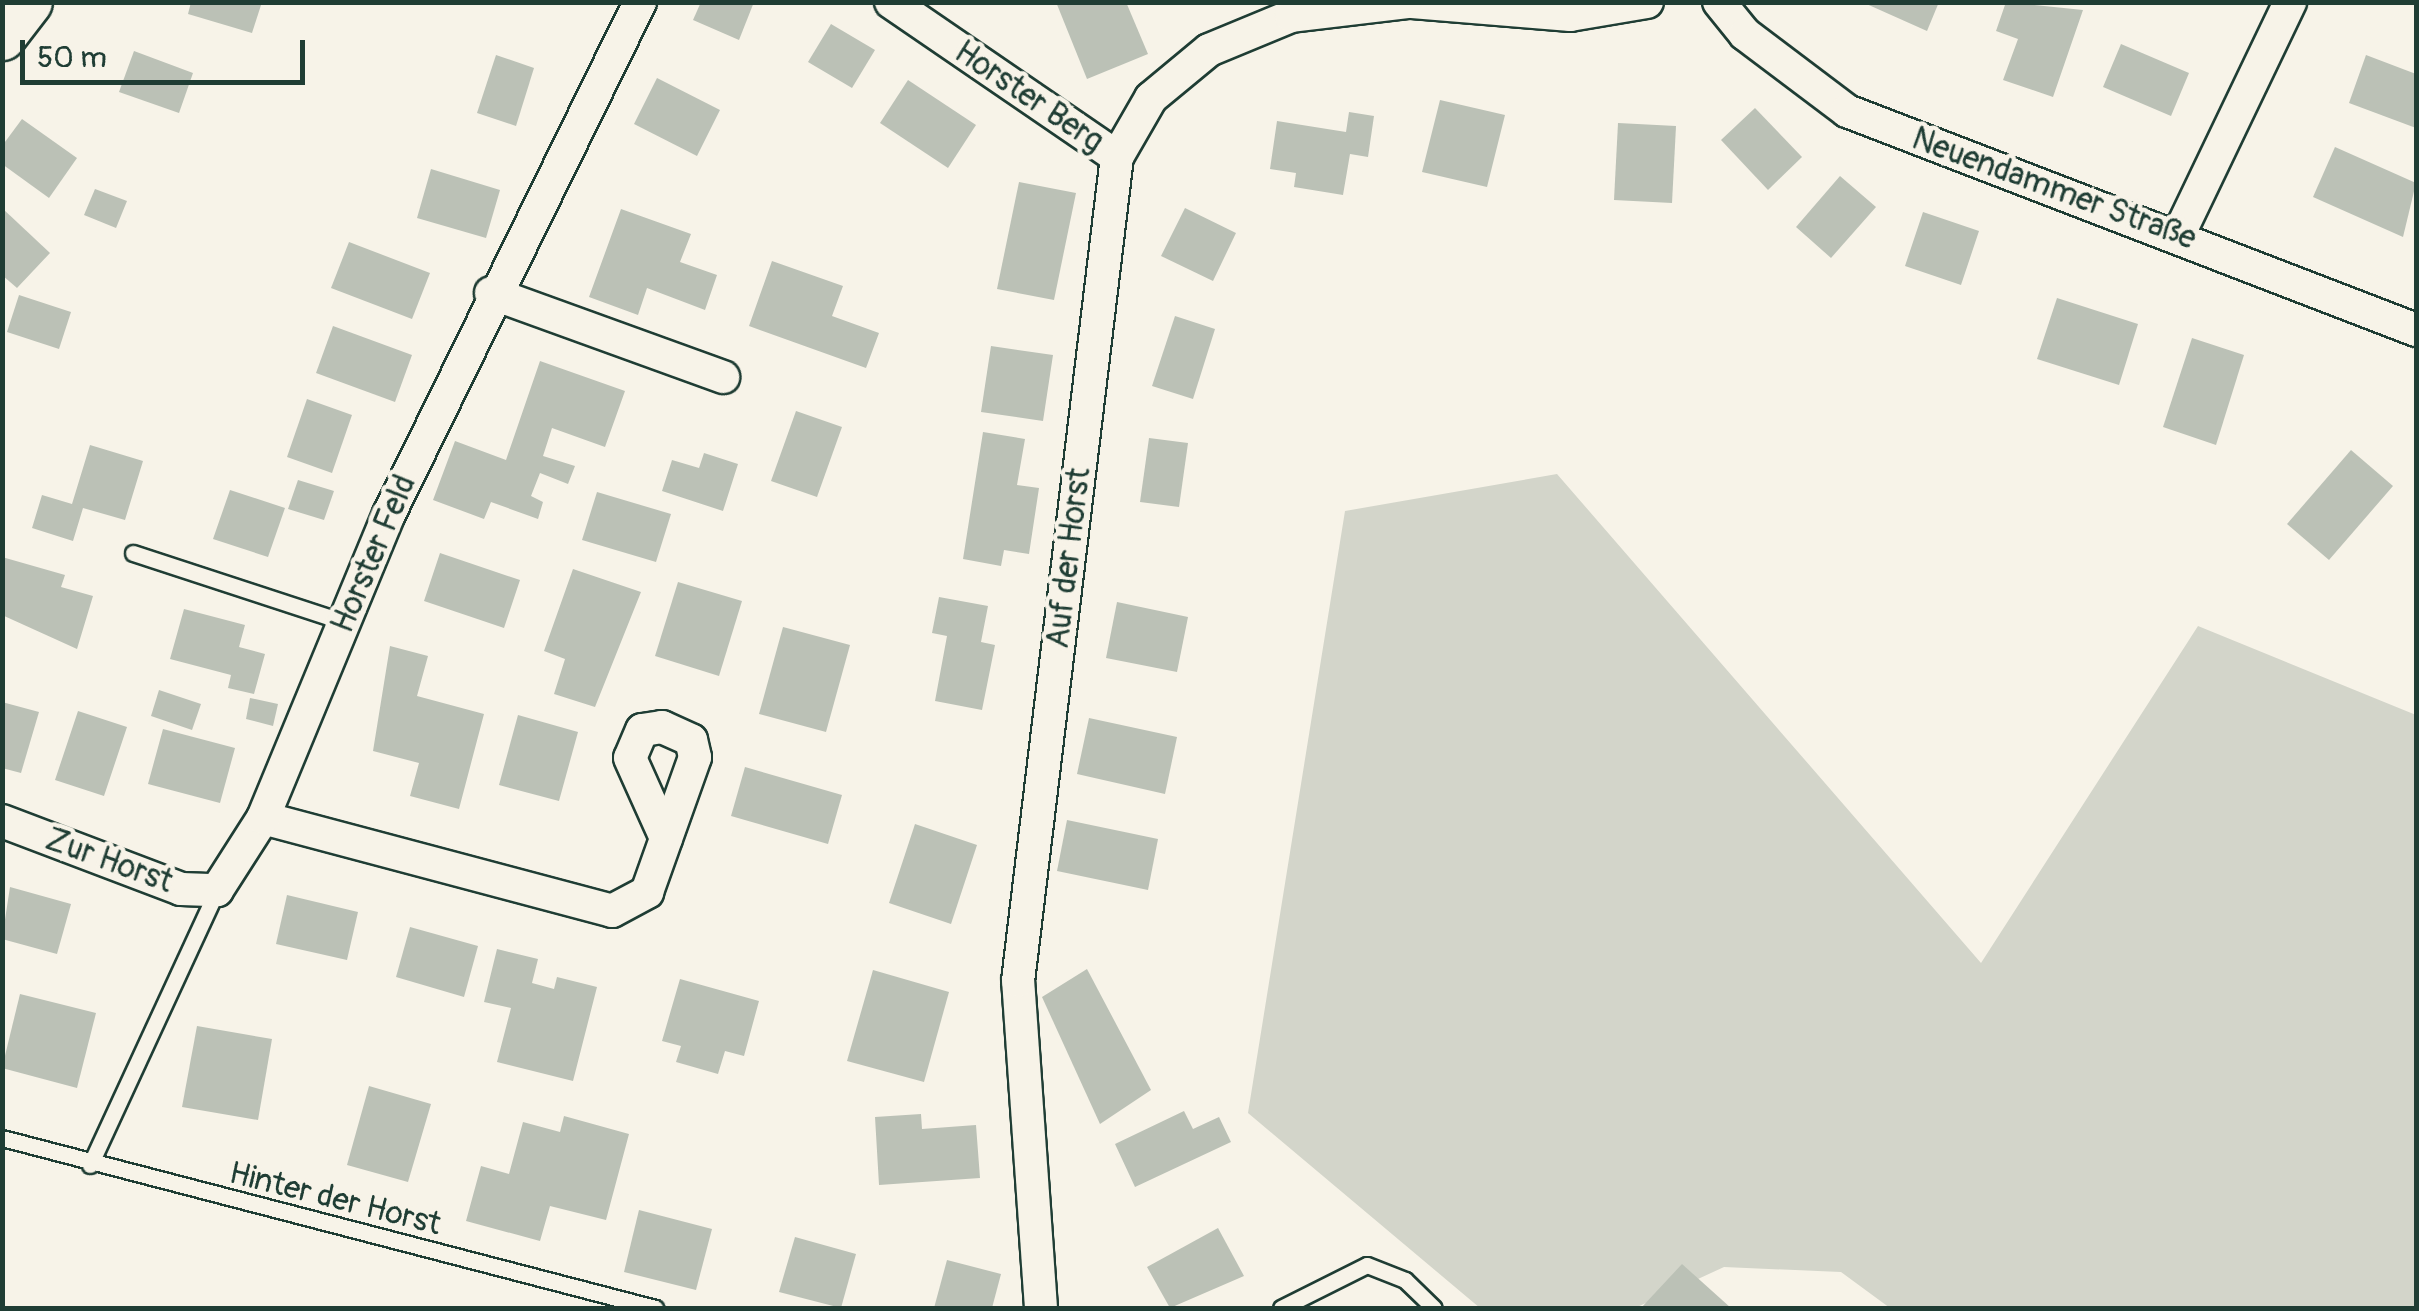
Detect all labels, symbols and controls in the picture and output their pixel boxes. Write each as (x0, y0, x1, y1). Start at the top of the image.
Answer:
scale bar (25, 20, 310, 82)
street label: Horster Berg (947, 33, 1111, 161)
text: 50 m (37, 39, 107, 76)
street label: Neuendammer Straße (1907, 120, 2201, 258)
street label: Auf der Horst (1039, 465, 1099, 651)
street label: Horster Feld (324, 469, 424, 639)
street label: Zur Horst (40, 820, 178, 902)
street label: Hinter der Horst (225, 1154, 445, 1244)

